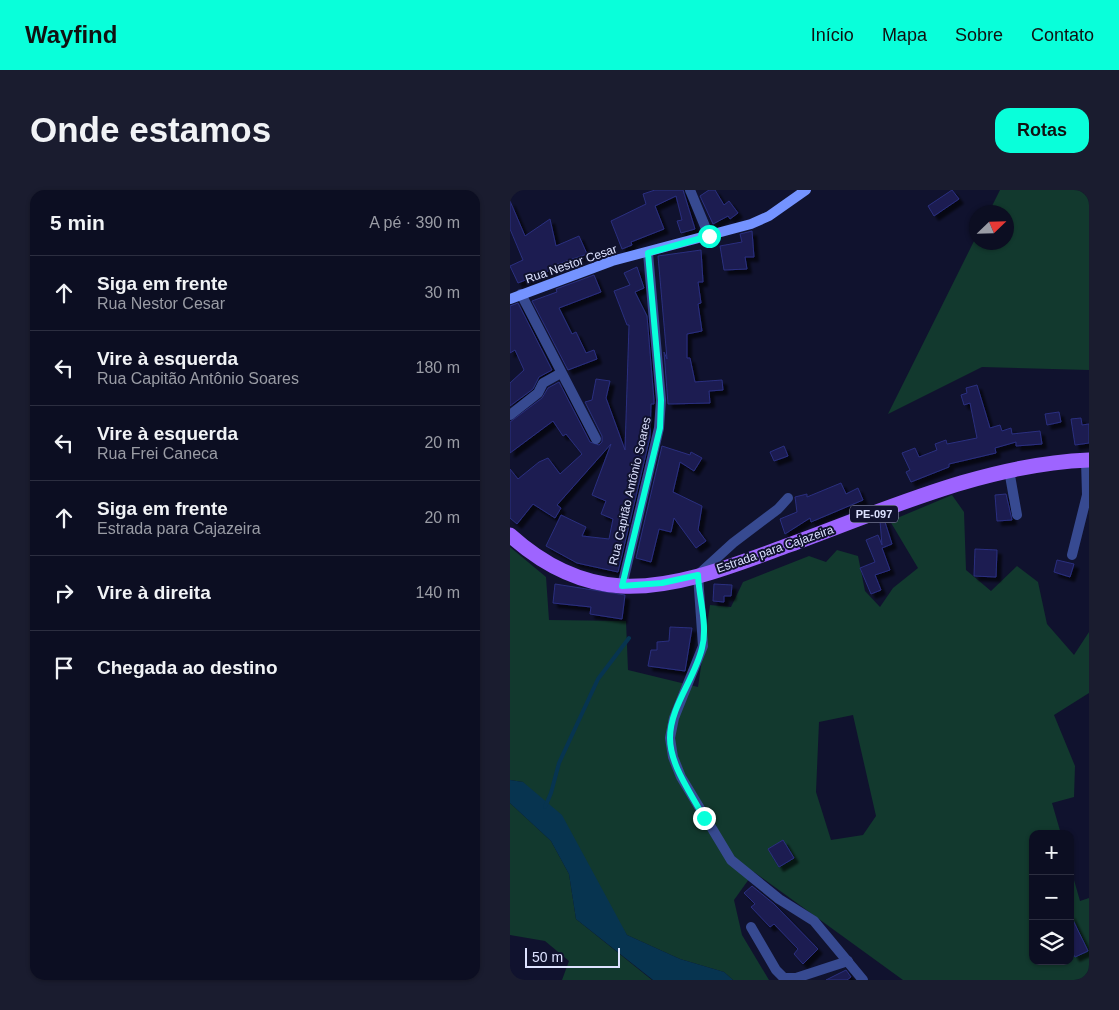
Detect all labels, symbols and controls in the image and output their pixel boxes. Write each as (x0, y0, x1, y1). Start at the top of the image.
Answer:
text: Wayfind (25, 21, 117, 48)
text: Início (811, 25, 854, 45)
text: Mapa (882, 25, 927, 45)
text: Sobre (955, 25, 1003, 45)
text: Contato (1031, 25, 1094, 45)
button: Rotas (995, 108, 1089, 153)
text: Onde estamos (30, 110, 271, 149)
north arrow (969, 205, 1014, 250)
text: 5 min (50, 211, 105, 234)
text: A pé · 390 m (369, 214, 460, 231)
route start (698, 225, 721, 248)
street label: Rua Nestor Cesar (523, 242, 619, 286)
text: Siga em frente (97, 273, 228, 294)
icon: ahead (50, 279, 78, 307)
text: 30 m (424, 284, 460, 301)
text: Rua Nestor Cesar (97, 295, 225, 312)
text: Vire à esquerda (97, 348, 238, 369)
icon: left (50, 354, 78, 382)
text: 180 m (416, 359, 460, 376)
text: Rua Capitão Antônio Soares (97, 370, 299, 387)
street label: Rua Capitão Antônio Soares (606, 416, 654, 566)
text: Vire à esquerda (97, 423, 238, 444)
icon: left (50, 429, 78, 457)
text: 20 m (424, 434, 460, 451)
text: Rua Frei Caneca (97, 445, 218, 462)
text: Siga em frente (97, 498, 228, 519)
icon: ahead (50, 504, 78, 532)
road number: PE-097 (850, 506, 898, 522)
text: 20 m (424, 509, 460, 526)
text: Estrada para Cajazeira (97, 520, 261, 537)
street label: Estrada para Cajazeira (715, 522, 836, 576)
icon: right (50, 579, 78, 607)
text: Vire à direita (97, 582, 211, 603)
text: 140 m (416, 584, 460, 601)
icon: arrive (50, 654, 78, 682)
text: Chegada ao destino (97, 657, 278, 678)
route end (693, 807, 716, 830)
map controls (1029, 830, 1074, 965)
button: + (1029, 830, 1074, 875)
button: − (1029, 875, 1074, 920)
button: layers (1029, 920, 1074, 965)
scale bar (525, 945, 620, 968)
text: 50 m (532, 949, 563, 965)

